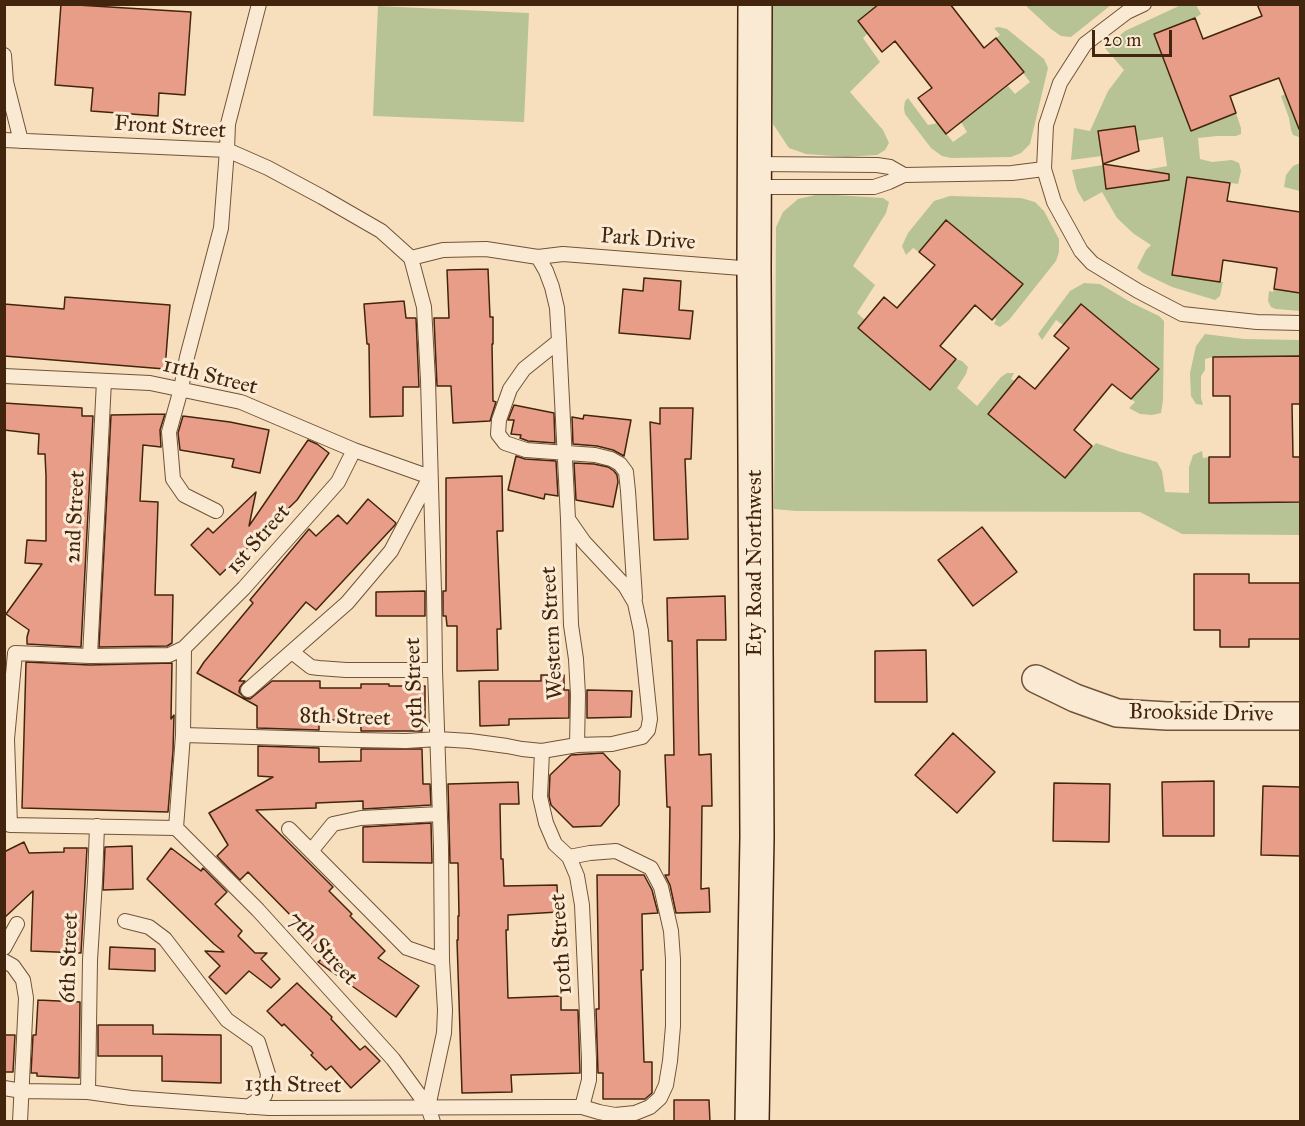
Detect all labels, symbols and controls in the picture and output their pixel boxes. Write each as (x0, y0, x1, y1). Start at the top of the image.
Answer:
scale bar (1095, 18, 1174, 56)
text: 20 m (1103, 29, 1141, 51)
street label: Front Street (113, 111, 227, 145)
street label: Park Drive (600, 224, 696, 256)
street label: 11th Street (160, 352, 260, 402)
street label: 2nd Street (60, 470, 92, 564)
street label: Ety Road Northwest (743, 470, 769, 656)
street label: 1st Street (222, 500, 296, 580)
street label: Western Street (536, 566, 570, 700)
street label: 9th Street (400, 637, 430, 729)
street label: Brookside Drive (1128, 700, 1274, 728)
street label: 8th Street (299, 703, 391, 733)
street label: 10th Street (545, 893, 579, 995)
street label: 7th Street (281, 907, 363, 991)
street label: 6th Street (55, 912, 85, 1004)
street label: 13th Street (244, 1072, 342, 1100)

